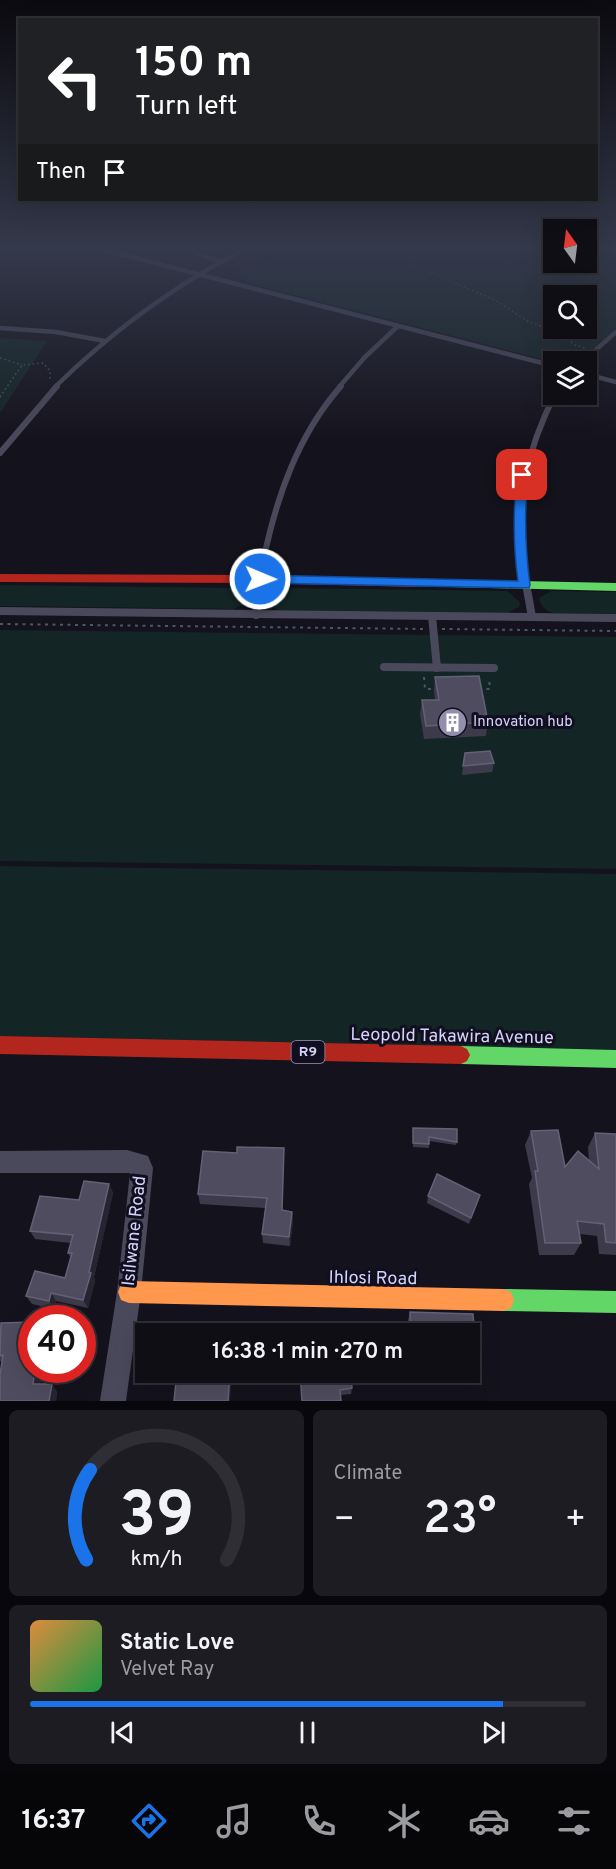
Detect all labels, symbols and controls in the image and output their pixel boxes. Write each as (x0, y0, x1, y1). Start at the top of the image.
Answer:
text: 150 m (135, 38, 252, 91)
icon: left (36, 42, 114, 120)
text: Turn left (135, 90, 237, 124)
icon: arrive (98, 156, 131, 189)
text: Then (36, 159, 86, 186)
north arrow (543, 219, 597, 273)
map controls (543, 219, 597, 405)
button: search (543, 285, 597, 339)
button: layers (543, 351, 597, 405)
pin (496, 449, 547, 500)
icon: arrive (505, 458, 538, 491)
position arrow (228, 547, 292, 611)
building icon: Innovation hub (436, 706, 468, 738)
place label: Innovation hub (473, 713, 573, 732)
street label: Leopold Takawira Avenue (350, 1024, 554, 1050)
road number: R9 (292, 1041, 324, 1063)
street label: Isilwane Road (118, 1175, 152, 1287)
street label: Ihlosi Road (328, 1267, 418, 1291)
speed limit sign: 40 (18, 1305, 96, 1383)
text: 16:38 · 1 min · 270 m (212, 1339, 403, 1366)
text: Climate (334, 1461, 402, 1487)
text: 39 (118, 1479, 194, 1558)
text: 23° (423, 1492, 496, 1549)
text: − (334, 1500, 355, 1542)
text: + (565, 1500, 586, 1542)
text: km/h (130, 1546, 182, 1573)
text: Static Love (120, 1630, 234, 1657)
text: Velvet Ray (120, 1657, 214, 1683)
icon: previous (106, 1716, 139, 1749)
icon: pause (291, 1716, 324, 1749)
icon: next (477, 1716, 510, 1749)
icon: directions (128, 1800, 170, 1842)
icon: music (213, 1800, 255, 1842)
icon: phone (298, 1800, 340, 1842)
icon: climate (383, 1800, 425, 1842)
icon: car (468, 1800, 510, 1842)
icon: filters (553, 1800, 595, 1842)
text: 16:37 (21, 1804, 86, 1838)

